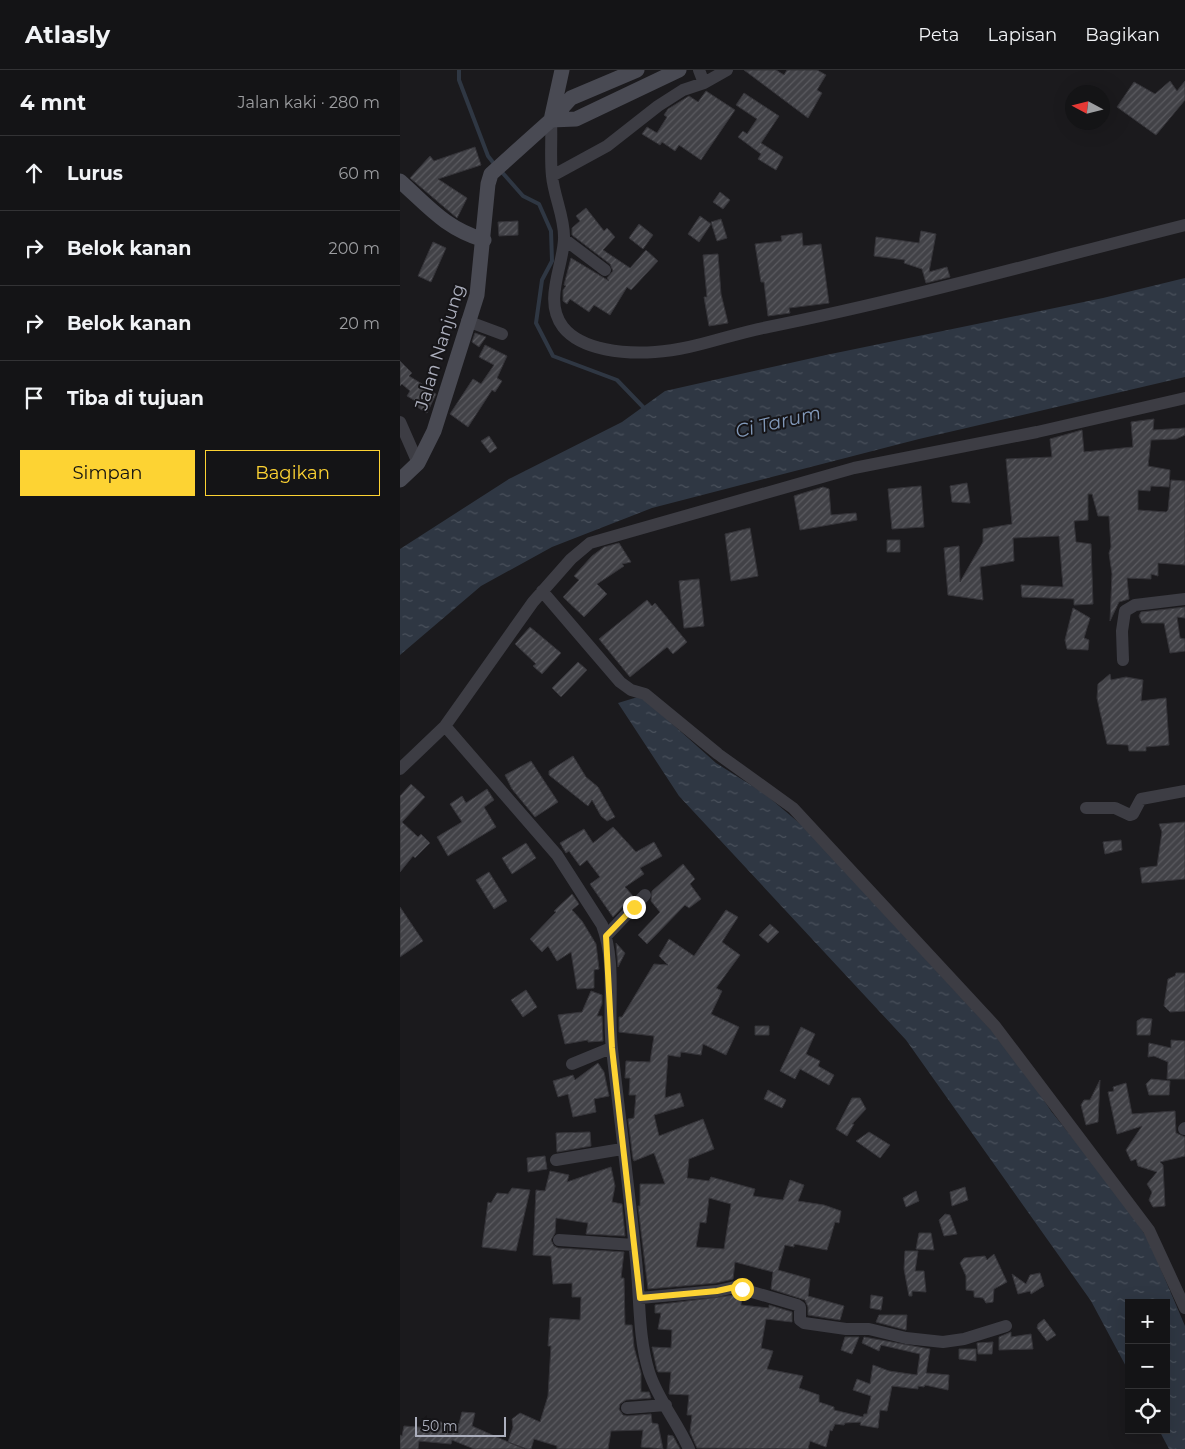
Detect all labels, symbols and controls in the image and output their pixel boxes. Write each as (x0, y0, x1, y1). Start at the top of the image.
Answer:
text: Atlasly (25, 20, 110, 49)
text: Peta (918, 24, 959, 46)
text: Lapisan (987, 24, 1057, 46)
text: Bagikan (1085, 24, 1160, 46)
north arrow (1065, 85, 1110, 130)
text: 4 mnt (20, 90, 86, 115)
text: Jalan kaki · 280 m (238, 93, 380, 112)
icon: ahead (20, 159, 48, 187)
text: Lurus (67, 162, 123, 185)
text: 60 m (338, 164, 380, 183)
icon: right (20, 234, 48, 262)
text: Belok kanan (67, 237, 191, 260)
text: 200 m (329, 239, 380, 258)
street label: Jalan Nanjung (410, 281, 470, 414)
icon: right (20, 309, 48, 337)
text: Belok kanan (67, 312, 191, 335)
text: 20 m (339, 314, 380, 333)
icon: arrive (20, 384, 48, 412)
text: Tiba di tujuan (67, 387, 204, 410)
water label: Ci Tarum (733, 401, 823, 443)
button: Simpan (20, 450, 195, 496)
button: Bagikan (205, 450, 380, 496)
route end (623, 896, 646, 919)
route start (731, 1278, 754, 1301)
map controls (1125, 1299, 1170, 1434)
button: + (1125, 1299, 1170, 1344)
button: − (1125, 1344, 1170, 1389)
button: locate (1125, 1389, 1170, 1434)
scale bar (415, 1414, 506, 1437)
text: 50 m (422, 1417, 458, 1435)

